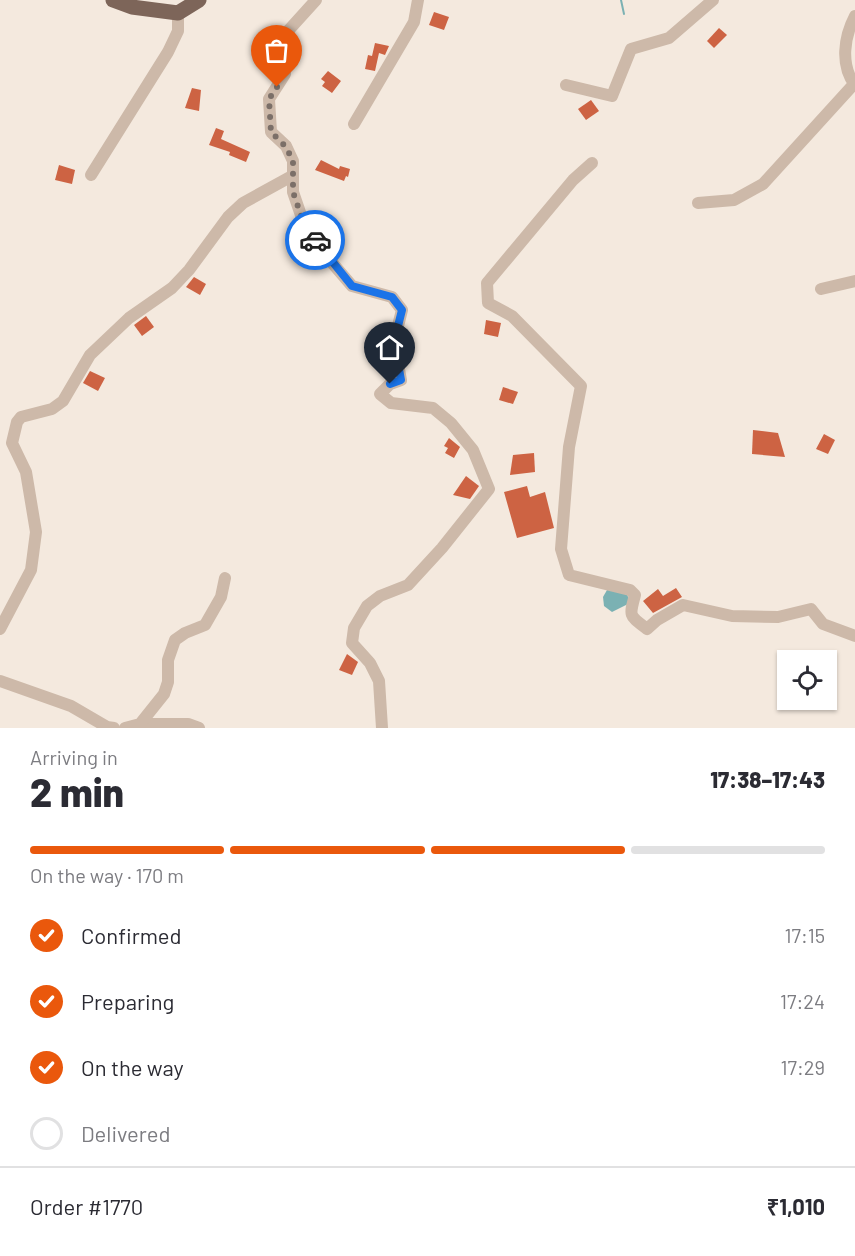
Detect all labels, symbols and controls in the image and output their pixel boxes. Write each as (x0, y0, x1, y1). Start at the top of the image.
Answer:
pin (251, 25, 302, 87)
icon: bag (260, 34, 293, 67)
courier (285, 210, 345, 270)
icon: car (299, 224, 332, 257)
pin (364, 322, 415, 384)
icon: home (373, 331, 406, 364)
map controls (777, 650, 837, 710)
button: locate (777, 650, 837, 710)
text: Arriving in (30, 745, 118, 769)
text: 17:38–17:43 (710, 766, 825, 792)
text: 2 min (30, 768, 124, 815)
text: On the way · 170 m (30, 863, 184, 887)
icon: check (30, 919, 63, 952)
text: Confirmed (81, 922, 181, 948)
text: 17:15 (784, 923, 825, 947)
icon: check (30, 985, 63, 1018)
text: Preparing (81, 988, 174, 1014)
text: 17:24 (780, 989, 825, 1013)
icon: check (30, 1051, 63, 1084)
text: On the way (81, 1054, 184, 1080)
text: 17:29 (781, 1055, 825, 1079)
text: Delivered (81, 1120, 170, 1146)
text: Order #1770 (30, 1193, 143, 1219)
text: ₹1,010 (767, 1193, 825, 1219)

